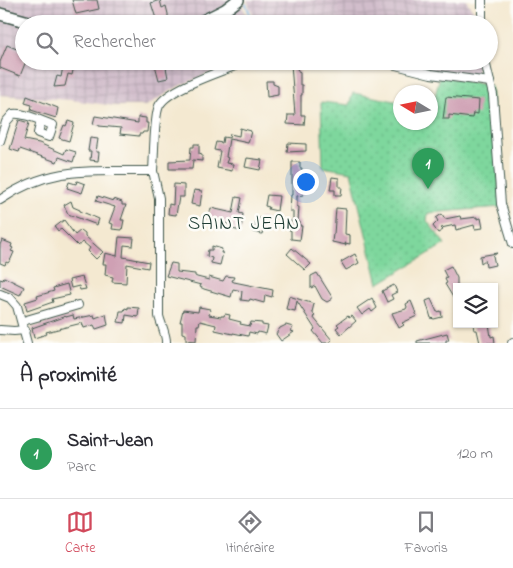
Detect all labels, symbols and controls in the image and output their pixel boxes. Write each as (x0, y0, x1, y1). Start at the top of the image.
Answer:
search box (15, 15, 498, 70)
icon: search (33, 29, 61, 57)
text: Rechercher (73, 29, 156, 56)
north arrow (393, 85, 438, 130)
pin: 1 (412, 148, 444, 189)
your location (293, 169, 319, 195)
district label: SAINT JEAN (188, 211, 300, 238)
map controls (453, 283, 498, 328)
button: layers (453, 283, 498, 328)
text: À proximité (20, 361, 117, 391)
text: Saint-Jean (67, 428, 153, 455)
text: 1 (33, 442, 39, 466)
text: 120 m (457, 442, 493, 466)
text: Parc (67, 455, 96, 479)
tab: Carte (65, 508, 96, 559)
tab: Itinéraire (226, 508, 274, 559)
tab: Favoris (405, 508, 448, 559)

